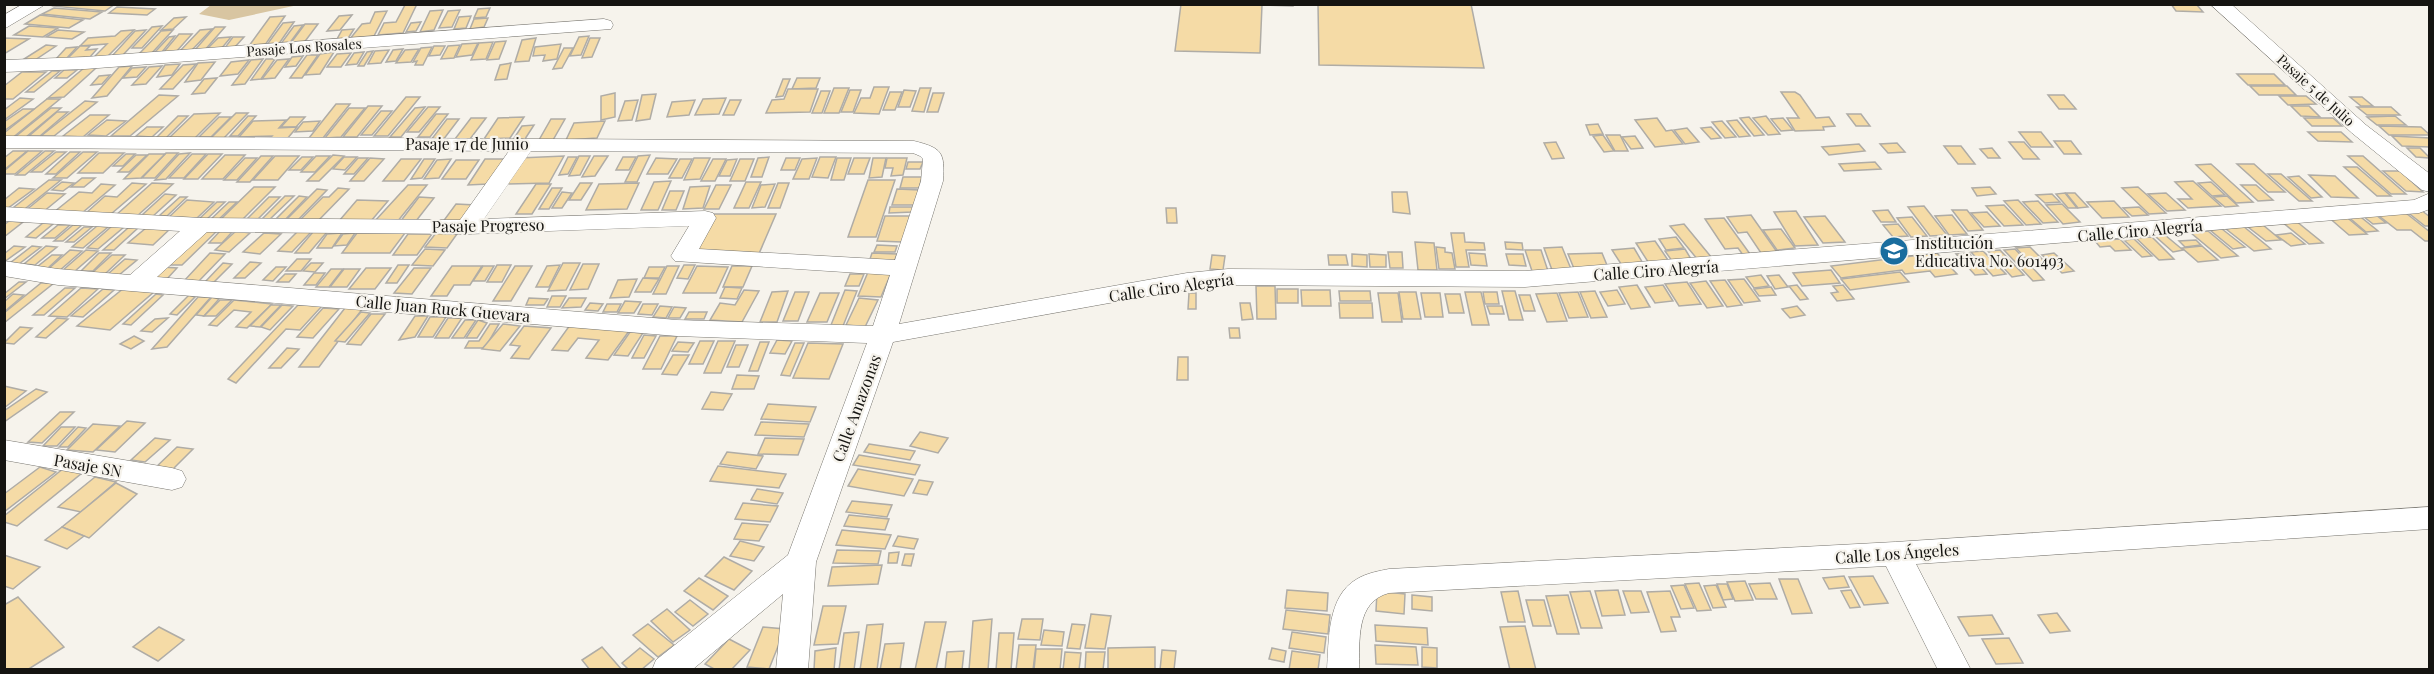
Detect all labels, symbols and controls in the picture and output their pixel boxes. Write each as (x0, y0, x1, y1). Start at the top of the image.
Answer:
street label: Pasaje Los Rosales (246, 33, 362, 61)
street label: Pasaje 5 de Julio (2273, 50, 2359, 130)
street label: Pasaje 17 de Junio (405, 133, 529, 154)
street label: Pasaje Progreso (431, 214, 545, 236)
street label: Calle Ciro Alegría (2077, 214, 2203, 246)
place label: Institución Educativa No. 601493 (1915, 232, 2064, 271)
school or university icon: Institución Educativa No. 601493 (1878, 235, 1910, 267)
street label: Calle Ciro Alegría (1593, 255, 1719, 285)
street label: Calle Ciro Alegría (1107, 268, 1235, 306)
street label: Calle Juan Ruck Guevara (355, 290, 531, 326)
street label: Calle Amazonas (827, 351, 885, 465)
street label: Pasaje SN (52, 449, 124, 481)
street label: Calle Los Ángeles (1834, 538, 1960, 568)

